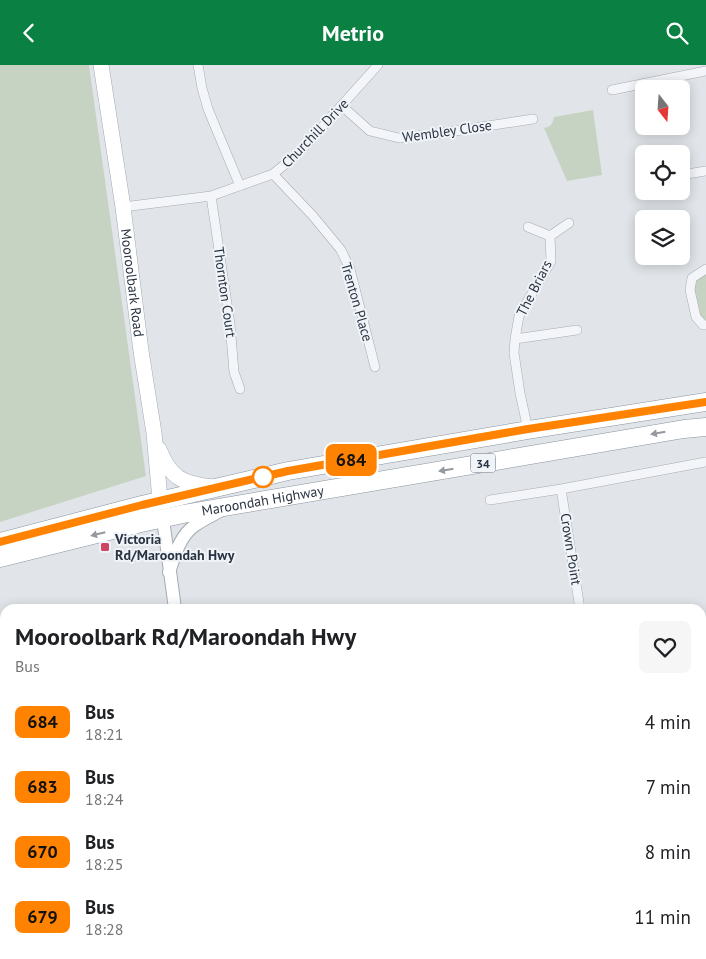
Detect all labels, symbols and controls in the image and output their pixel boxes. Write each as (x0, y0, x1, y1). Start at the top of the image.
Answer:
icon: back (15, 19, 43, 47)
text: Metrio (322, 19, 384, 47)
icon: search (663, 19, 691, 47)
north arrow (635, 80, 690, 135)
map controls (635, 80, 690, 265)
street label: Churchill Drive (278, 95, 352, 171)
street label: Wembley Close (401, 116, 493, 146)
button: locate (635, 145, 690, 200)
button: layers (635, 210, 690, 265)
street label: Mooroolbark Road (117, 228, 148, 338)
street label: Thornton Court (210, 246, 240, 339)
street label: The Briars (512, 257, 556, 319)
street label: Trenton Place (337, 260, 377, 344)
one-way arrow (649, 430, 665, 438)
line badge: 684 (322, 444, 380, 476)
text: 684 (336, 448, 366, 471)
road number: 34 (470, 453, 496, 473)
unlabelled marker (252, 466, 274, 488)
one-way arrow (437, 466, 453, 474)
street label: Maroondah Highway (200, 481, 326, 520)
street label: Crown Point (556, 512, 586, 586)
one-way arrow (91, 530, 106, 538)
place label: Victoria Rd/Maroondah Hwy (114, 530, 235, 564)
marker: Victoria Rd/Maroondah Hwy (99, 541, 111, 553)
text: Mooroolbark Rd/Maroondah Hwy (15, 621, 356, 652)
button: heart (639, 621, 691, 673)
text: Bus (15, 656, 40, 676)
text: Bus (85, 700, 114, 724)
text: 684 (27, 710, 58, 733)
text: 4 min (645, 710, 691, 734)
text: 18:21 (85, 724, 123, 744)
text: Bus (85, 765, 114, 789)
text: 683 (27, 775, 58, 798)
text: 7 min (646, 775, 691, 799)
text: 18:24 (85, 789, 123, 809)
text: Bus (85, 830, 114, 854)
text: 670 (27, 840, 58, 863)
text: 8 min (645, 840, 691, 864)
text: 18:25 (85, 854, 123, 874)
text: Bus (85, 895, 114, 919)
text: 679 (27, 905, 58, 928)
text: 11 min (634, 905, 691, 929)
text: 18:28 (85, 919, 123, 939)

